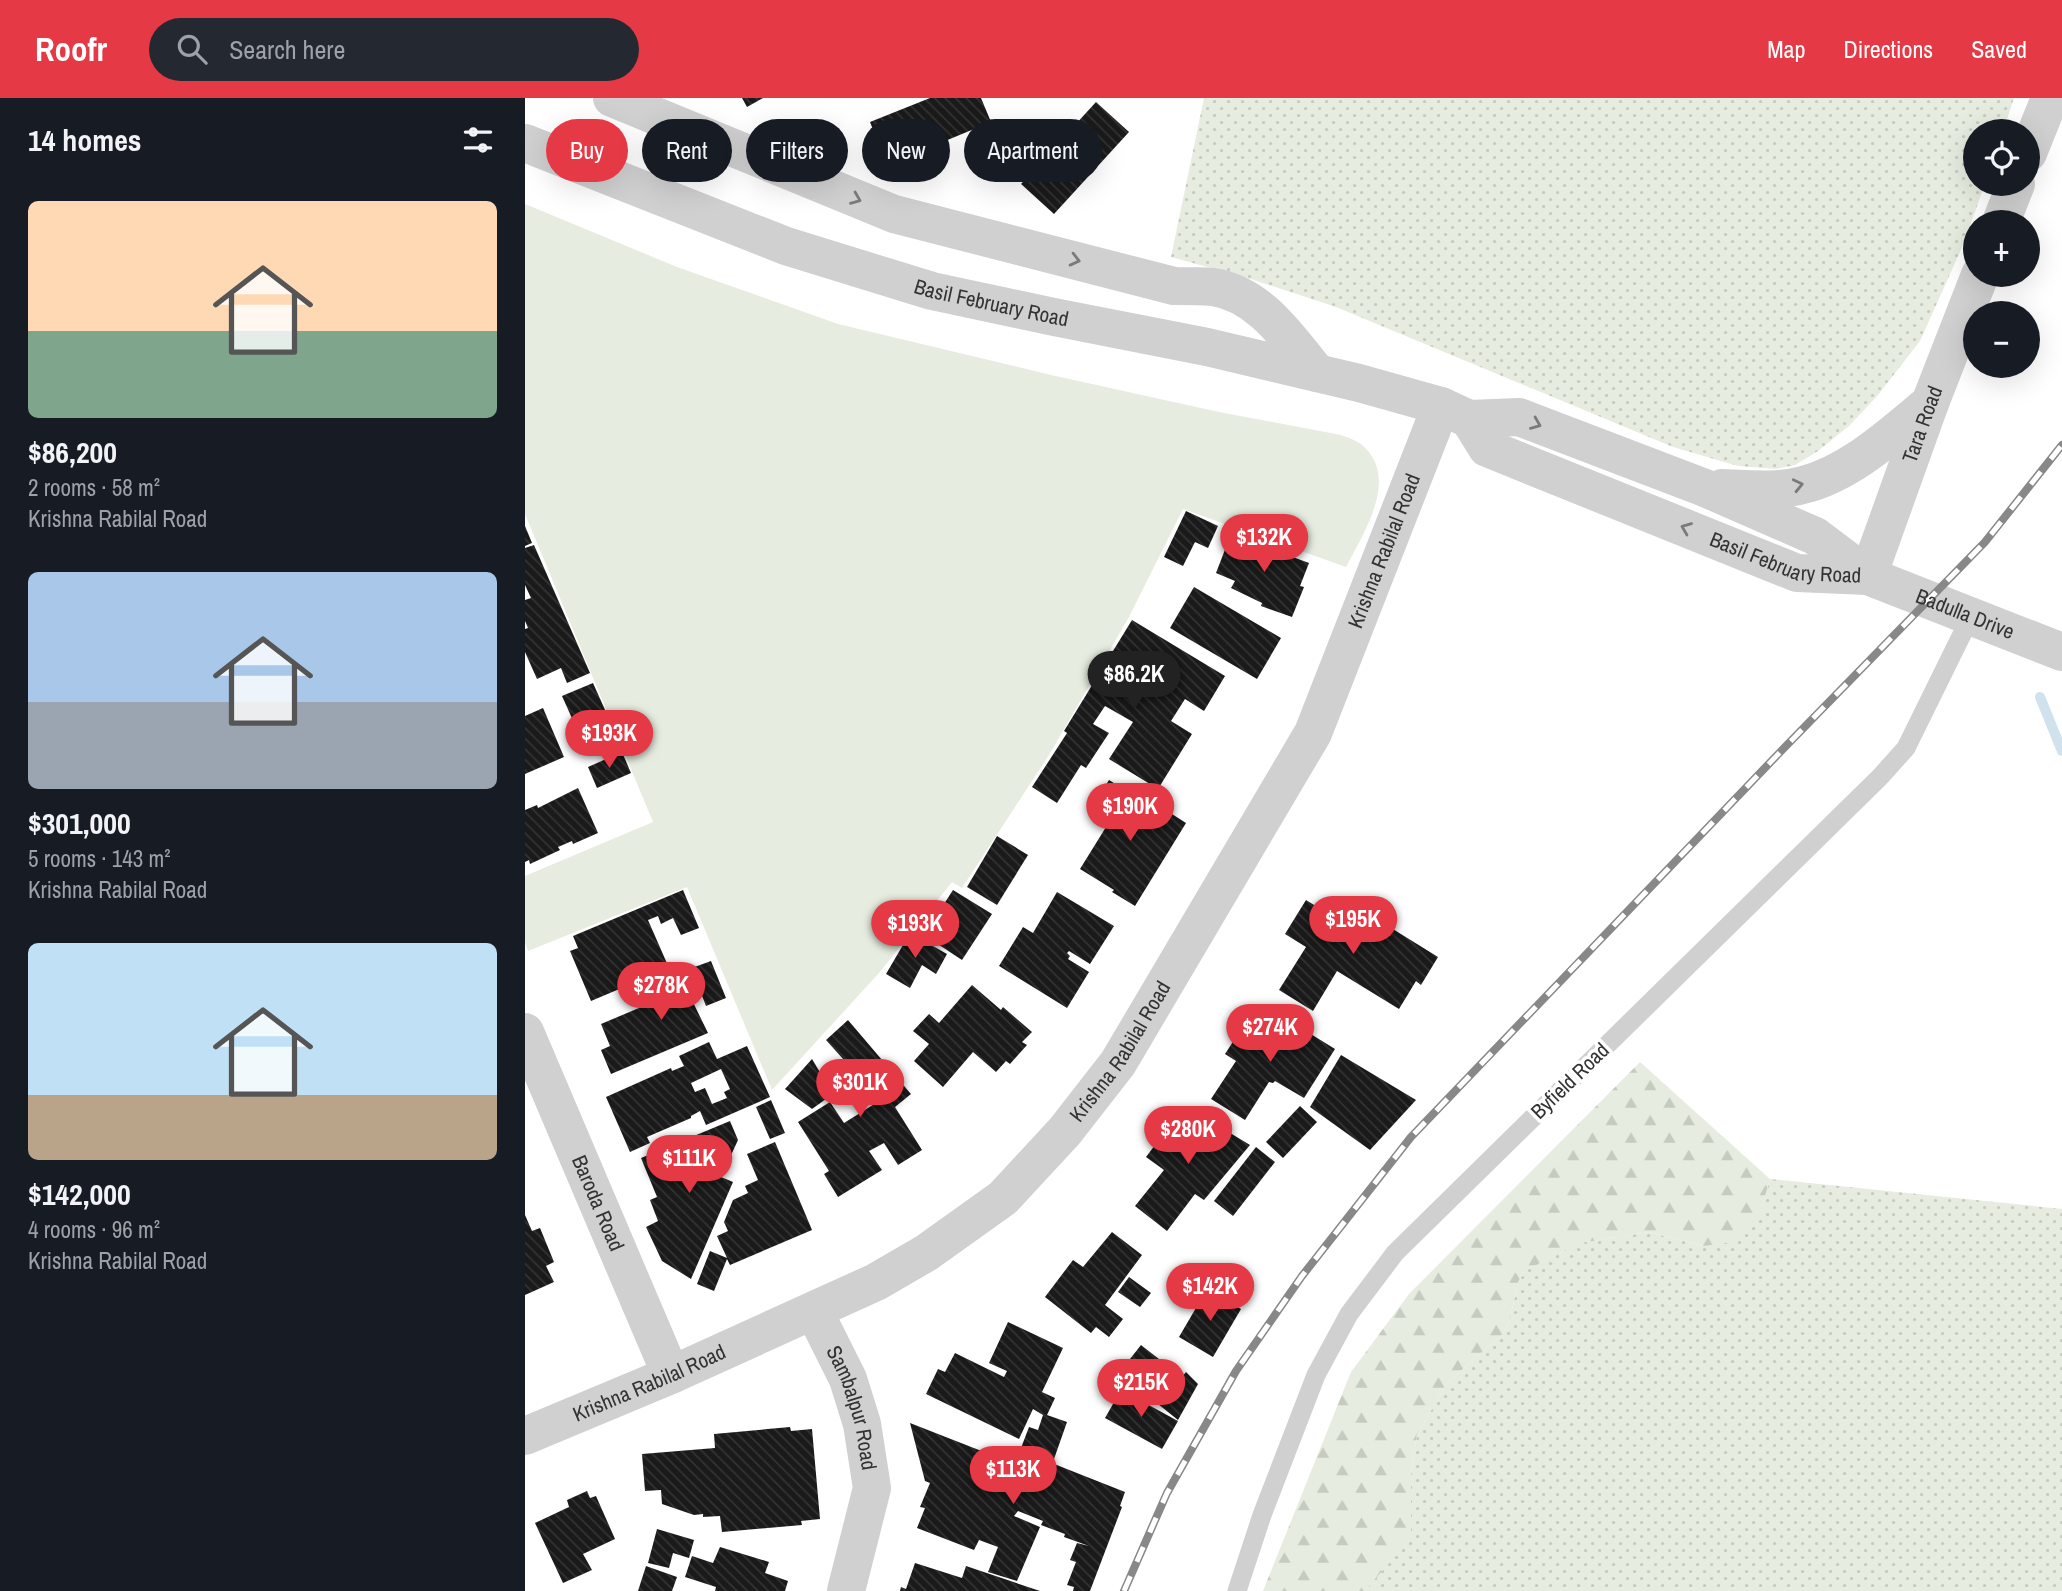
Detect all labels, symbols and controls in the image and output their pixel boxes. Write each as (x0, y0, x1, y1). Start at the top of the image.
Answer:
search box (149, 18, 639, 81)
text: Roofr (35, 27, 107, 71)
icon: search (173, 30, 211, 68)
text: Search here (229, 32, 345, 67)
text: Map (1767, 33, 1805, 65)
text: Directions (1843, 33, 1933, 65)
text: Saved (1971, 33, 2027, 65)
chip: Buy (546, 119, 628, 182)
chip: Rent (642, 119, 732, 182)
chip: Filters (746, 119, 848, 182)
chip: New (862, 119, 950, 182)
chip: Apartment (964, 119, 1102, 182)
map controls (1963, 119, 2040, 378)
button: locate (1963, 119, 2040, 196)
text: 14 homes (28, 120, 142, 160)
icon: filters (459, 121, 497, 159)
one-way arrow (850, 190, 862, 204)
button: + (1963, 210, 2040, 287)
icon: home (200, 247, 326, 373)
one-way arrow (1069, 252, 1081, 266)
street label: Basil February Road (911, 271, 1071, 334)
button: − (1963, 301, 2040, 378)
street label: Tara Road (1895, 382, 1949, 467)
one-way arrow (1530, 416, 1542, 430)
text: $86,200 (28, 432, 117, 472)
street label: Krishna Rabilal Road (1340, 469, 1427, 632)
text: 2 rooms · 58 m² (28, 472, 160, 503)
one-way arrow (1792, 479, 1804, 494)
text: Krishna Rabilal Road (28, 503, 207, 534)
pin: $132K (1215, 514, 1313, 574)
text: $132K (1236, 521, 1292, 552)
one-way arrow (1680, 522, 1692, 536)
street label: Basil February Road (1706, 524, 1862, 590)
street label: Badulla Drive (1912, 581, 2019, 646)
icon: home (200, 618, 326, 744)
pin: $86.2K (1077, 652, 1191, 711)
text: $86.2K (1104, 658, 1164, 689)
pin: $193K (560, 710, 658, 770)
text: $193K (581, 717, 637, 748)
pin: $190K (1081, 784, 1179, 843)
text: $190K (1102, 790, 1158, 821)
text: $301,000 (28, 803, 131, 843)
text: 5 rooms · 143 m² (28, 843, 171, 874)
text: Krishna Rabilal Road (28, 874, 207, 905)
pin: $195K (1304, 896, 1402, 956)
pin: $193K (866, 900, 964, 960)
text: $195K (1325, 903, 1381, 934)
text: $193K (887, 907, 943, 938)
pin: $278K (612, 962, 710, 1022)
text: $278K (633, 969, 689, 1000)
street label: Krishna Rabilal Road (1062, 976, 1177, 1128)
icon: home (200, 989, 326, 1115)
pin: $274K (1221, 1004, 1319, 1064)
text: $274K (1242, 1011, 1298, 1042)
street label: Byfield Road (1524, 1036, 1615, 1125)
pin: $301K (811, 1060, 909, 1119)
text: $301K (832, 1066, 888, 1097)
pin: $280K (1139, 1107, 1237, 1166)
text: $280K (1160, 1113, 1216, 1144)
pin: $111K (640, 1136, 738, 1195)
text: $111K (662, 1142, 716, 1173)
street label: Baroda Road (565, 1151, 632, 1255)
text: $142,000 (28, 1174, 131, 1214)
text: 4 rooms · 96 m² (28, 1214, 160, 1245)
text: Krishna Rabilal Road (28, 1245, 207, 1276)
pin: $142K (1161, 1264, 1259, 1323)
text: $142K (1182, 1270, 1238, 1301)
street label: Krishna Rabilal Road (568, 1337, 730, 1428)
street label: Sambalpur Road (820, 1340, 884, 1472)
pin: $215K (1092, 1360, 1190, 1419)
text: $215K (1113, 1366, 1169, 1397)
pin: $113K (964, 1446, 1062, 1506)
text: $113K (986, 1453, 1040, 1484)

